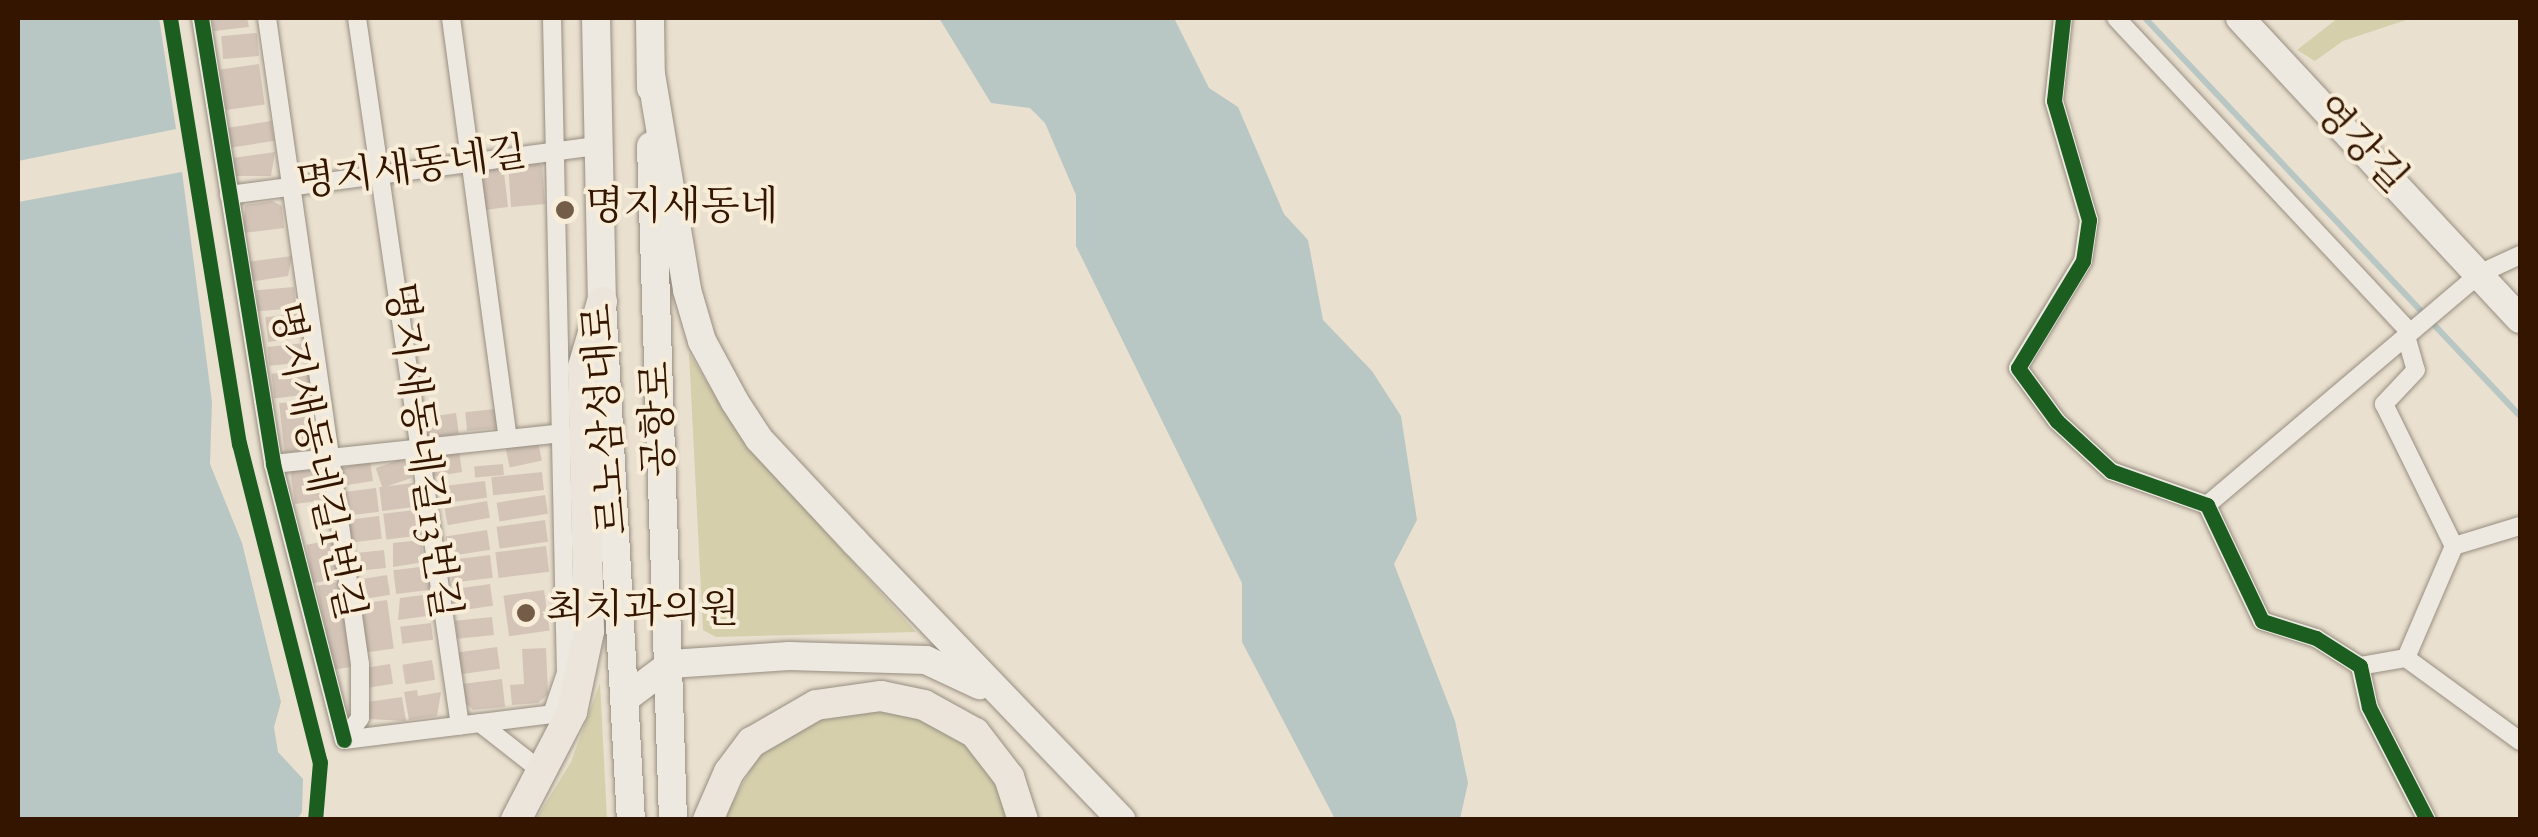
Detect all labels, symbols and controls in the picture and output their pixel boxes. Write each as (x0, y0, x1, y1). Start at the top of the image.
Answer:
street label: 영강길 (2300, 89, 2416, 205)
street label: 명지새동네길 (294, 131, 530, 211)
place label: 명지새동네 (585, 186, 778, 234)
marker: 명지새동네 (554, 199, 576, 221)
street label: 명지새동네길13번길 (372, 280, 466, 622)
street label: 명지새동네길1번길 (257, 299, 371, 625)
street label: 르노삼성대로 (577, 302, 641, 536)
street label: 공항로 (635, 360, 687, 478)
place label: 최치과의원 (546, 589, 739, 637)
marker: 최치과의원 (515, 602, 537, 624)

